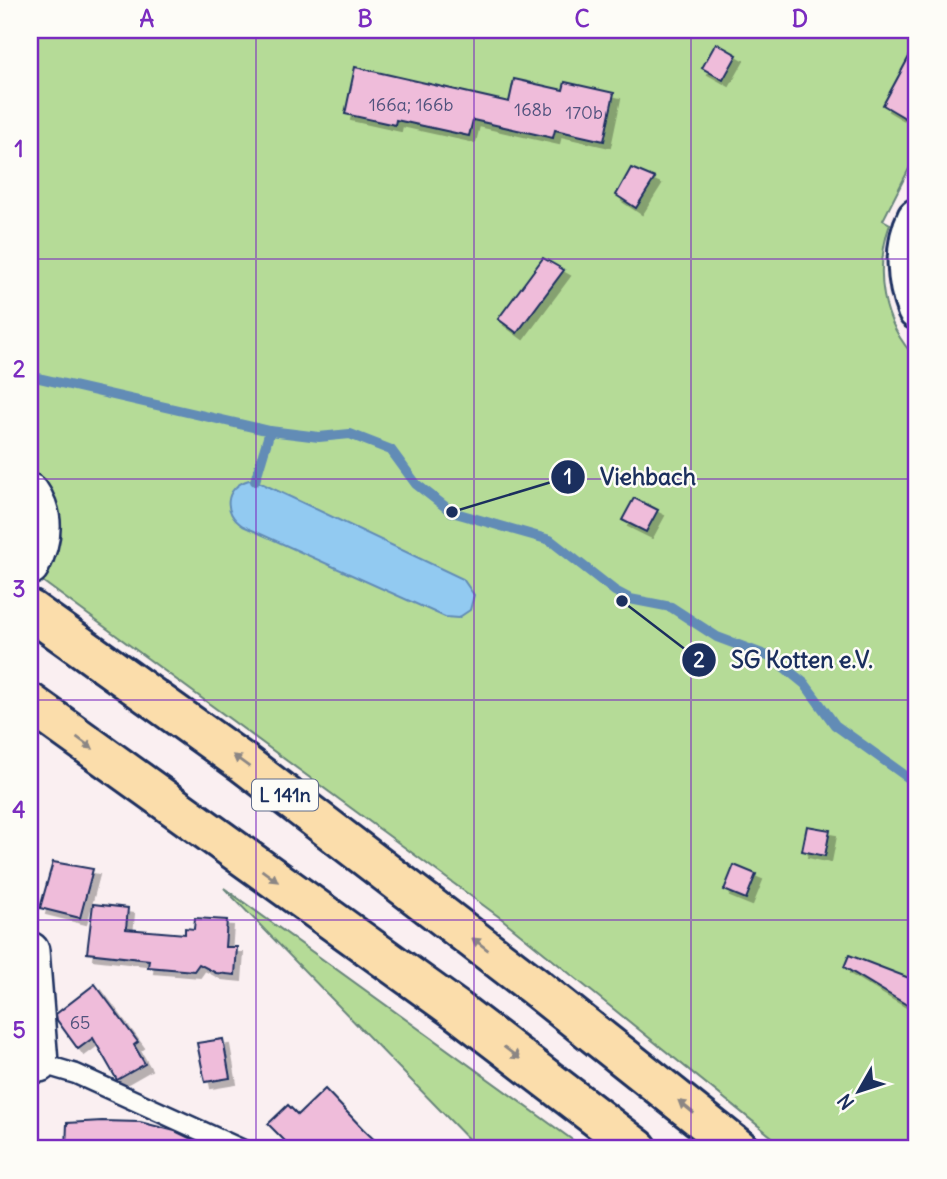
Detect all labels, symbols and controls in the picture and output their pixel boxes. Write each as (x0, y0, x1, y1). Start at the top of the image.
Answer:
text: A (140, 4, 155, 33)
text: B (357, 4, 373, 33)
text: C (574, 4, 590, 33)
text: D (792, 4, 808, 33)
house number: 166a; 166b (369, 93, 453, 116)
house number: 168b (514, 98, 552, 121)
house number: 170b (565, 101, 603, 124)
text: 1 (14, 134, 24, 163)
text: 2 (13, 354, 26, 383)
callout: Viehbach (551, 455, 710, 499)
text: Viehbach (600, 462, 696, 491)
text: 1 (564, 463, 572, 490)
text: 3 (12, 574, 26, 603)
callout: SG Kotten e.V. (682, 638, 887, 682)
text: SG Kotten e.V. (731, 645, 873, 674)
text: 2 (693, 646, 705, 673)
one-way arrow (76, 736, 94, 750)
one-way arrow (232, 755, 250, 769)
road number: L 141n (252, 780, 318, 810)
text: 4 (12, 795, 26, 824)
one-way arrow (261, 869, 279, 883)
one-way arrow (471, 938, 489, 952)
house number: 65 (70, 1011, 90, 1034)
text: 5 (12, 1015, 26, 1044)
one-way arrow (503, 1045, 521, 1059)
north arrow (824, 1056, 894, 1126)
text: N (832, 1089, 859, 1114)
one-way arrow (677, 1100, 695, 1114)

